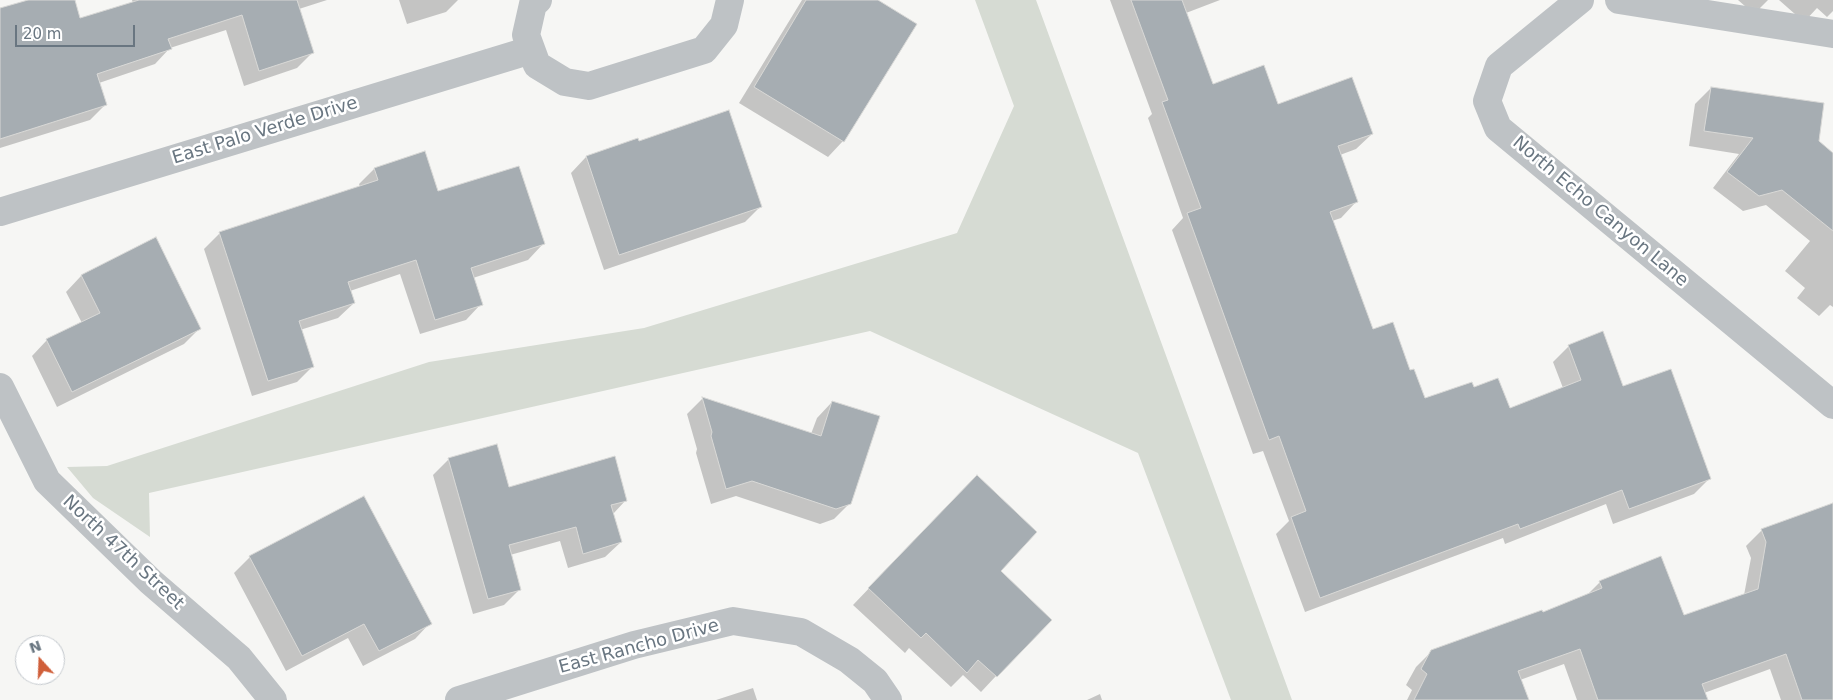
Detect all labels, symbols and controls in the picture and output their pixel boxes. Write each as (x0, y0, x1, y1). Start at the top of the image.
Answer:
scale bar (18, 15, 138, 47)
text: 20 m (23, 25, 61, 43)
street label: East Palo Verde Drive (170, 93, 360, 169)
street label: North Echo Canyon Lane (1508, 132, 1692, 292)
street label: North 47th Street (58, 491, 188, 615)
street label: East Rancho Drive (556, 615, 722, 679)
north arrow (15, 635, 65, 685)
text: N (27, 637, 43, 656)

